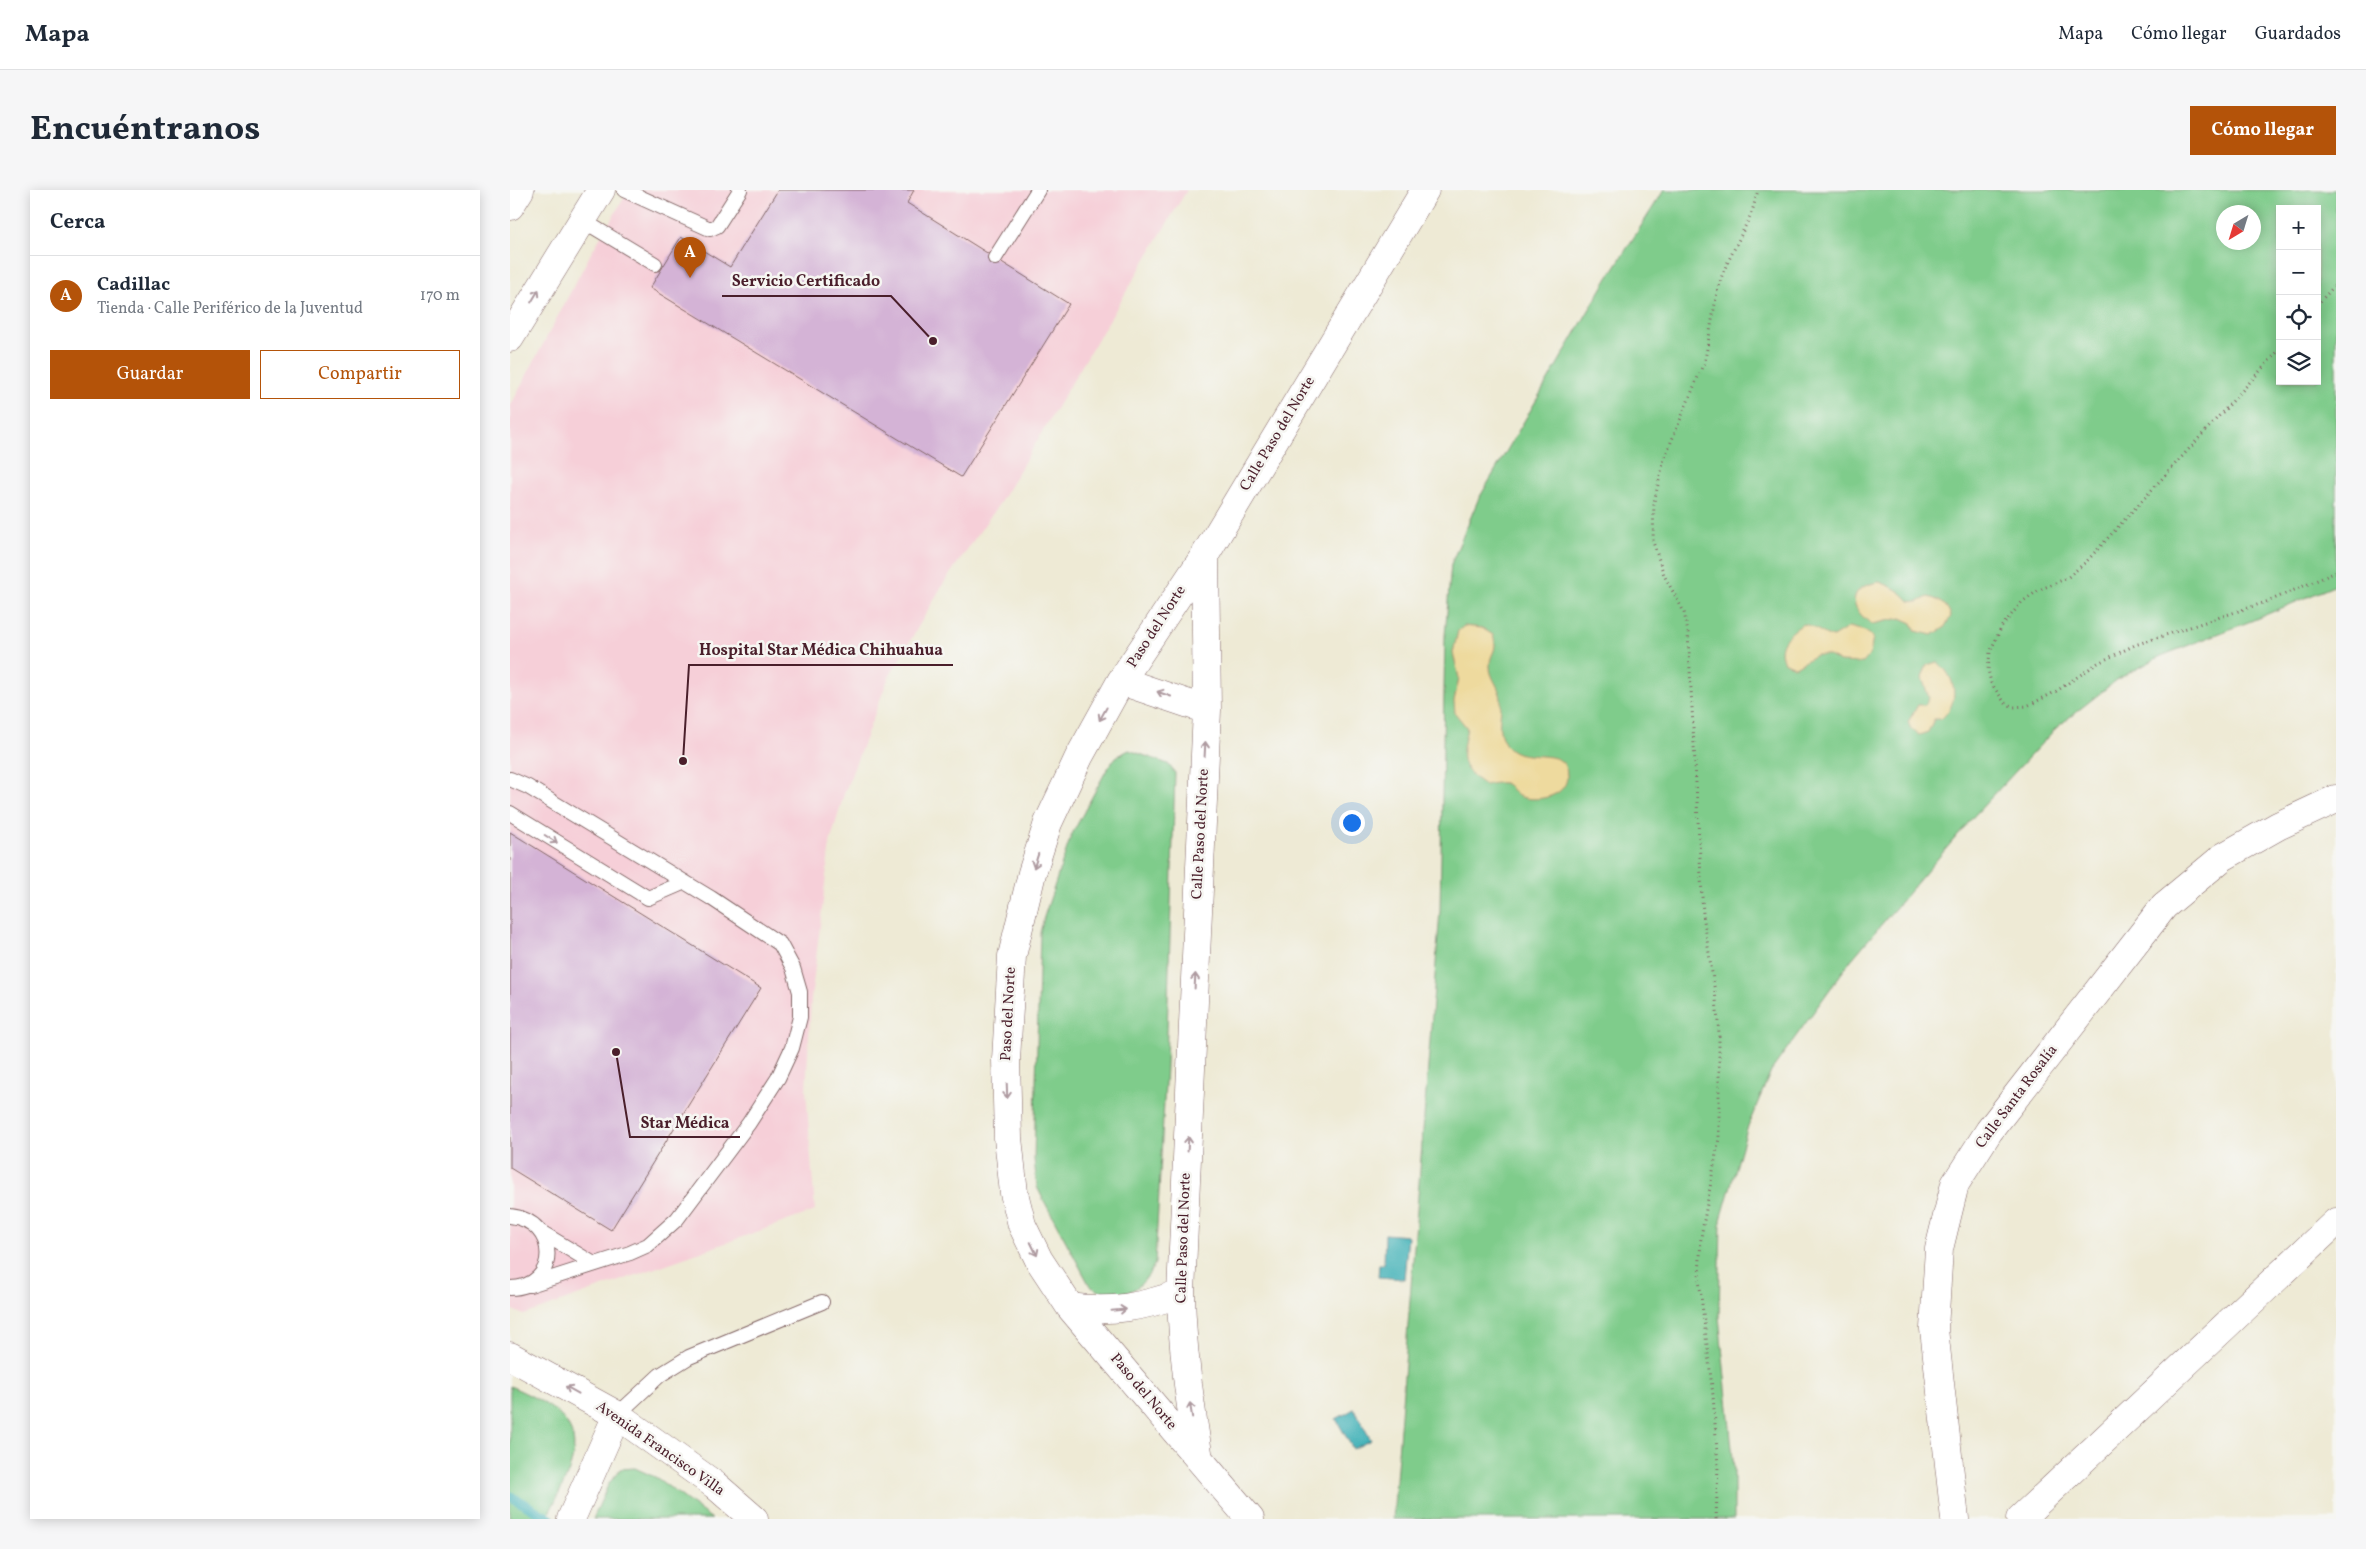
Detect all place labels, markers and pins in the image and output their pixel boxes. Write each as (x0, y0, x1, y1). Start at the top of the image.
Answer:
pin: A (674, 237, 706, 278)
callout: Servicio Certificado (722, 265, 891, 296)
callout: Hospital Star Médica Chihuahua (689, 634, 953, 665)
callout: Star Médica (630, 1106, 740, 1137)

